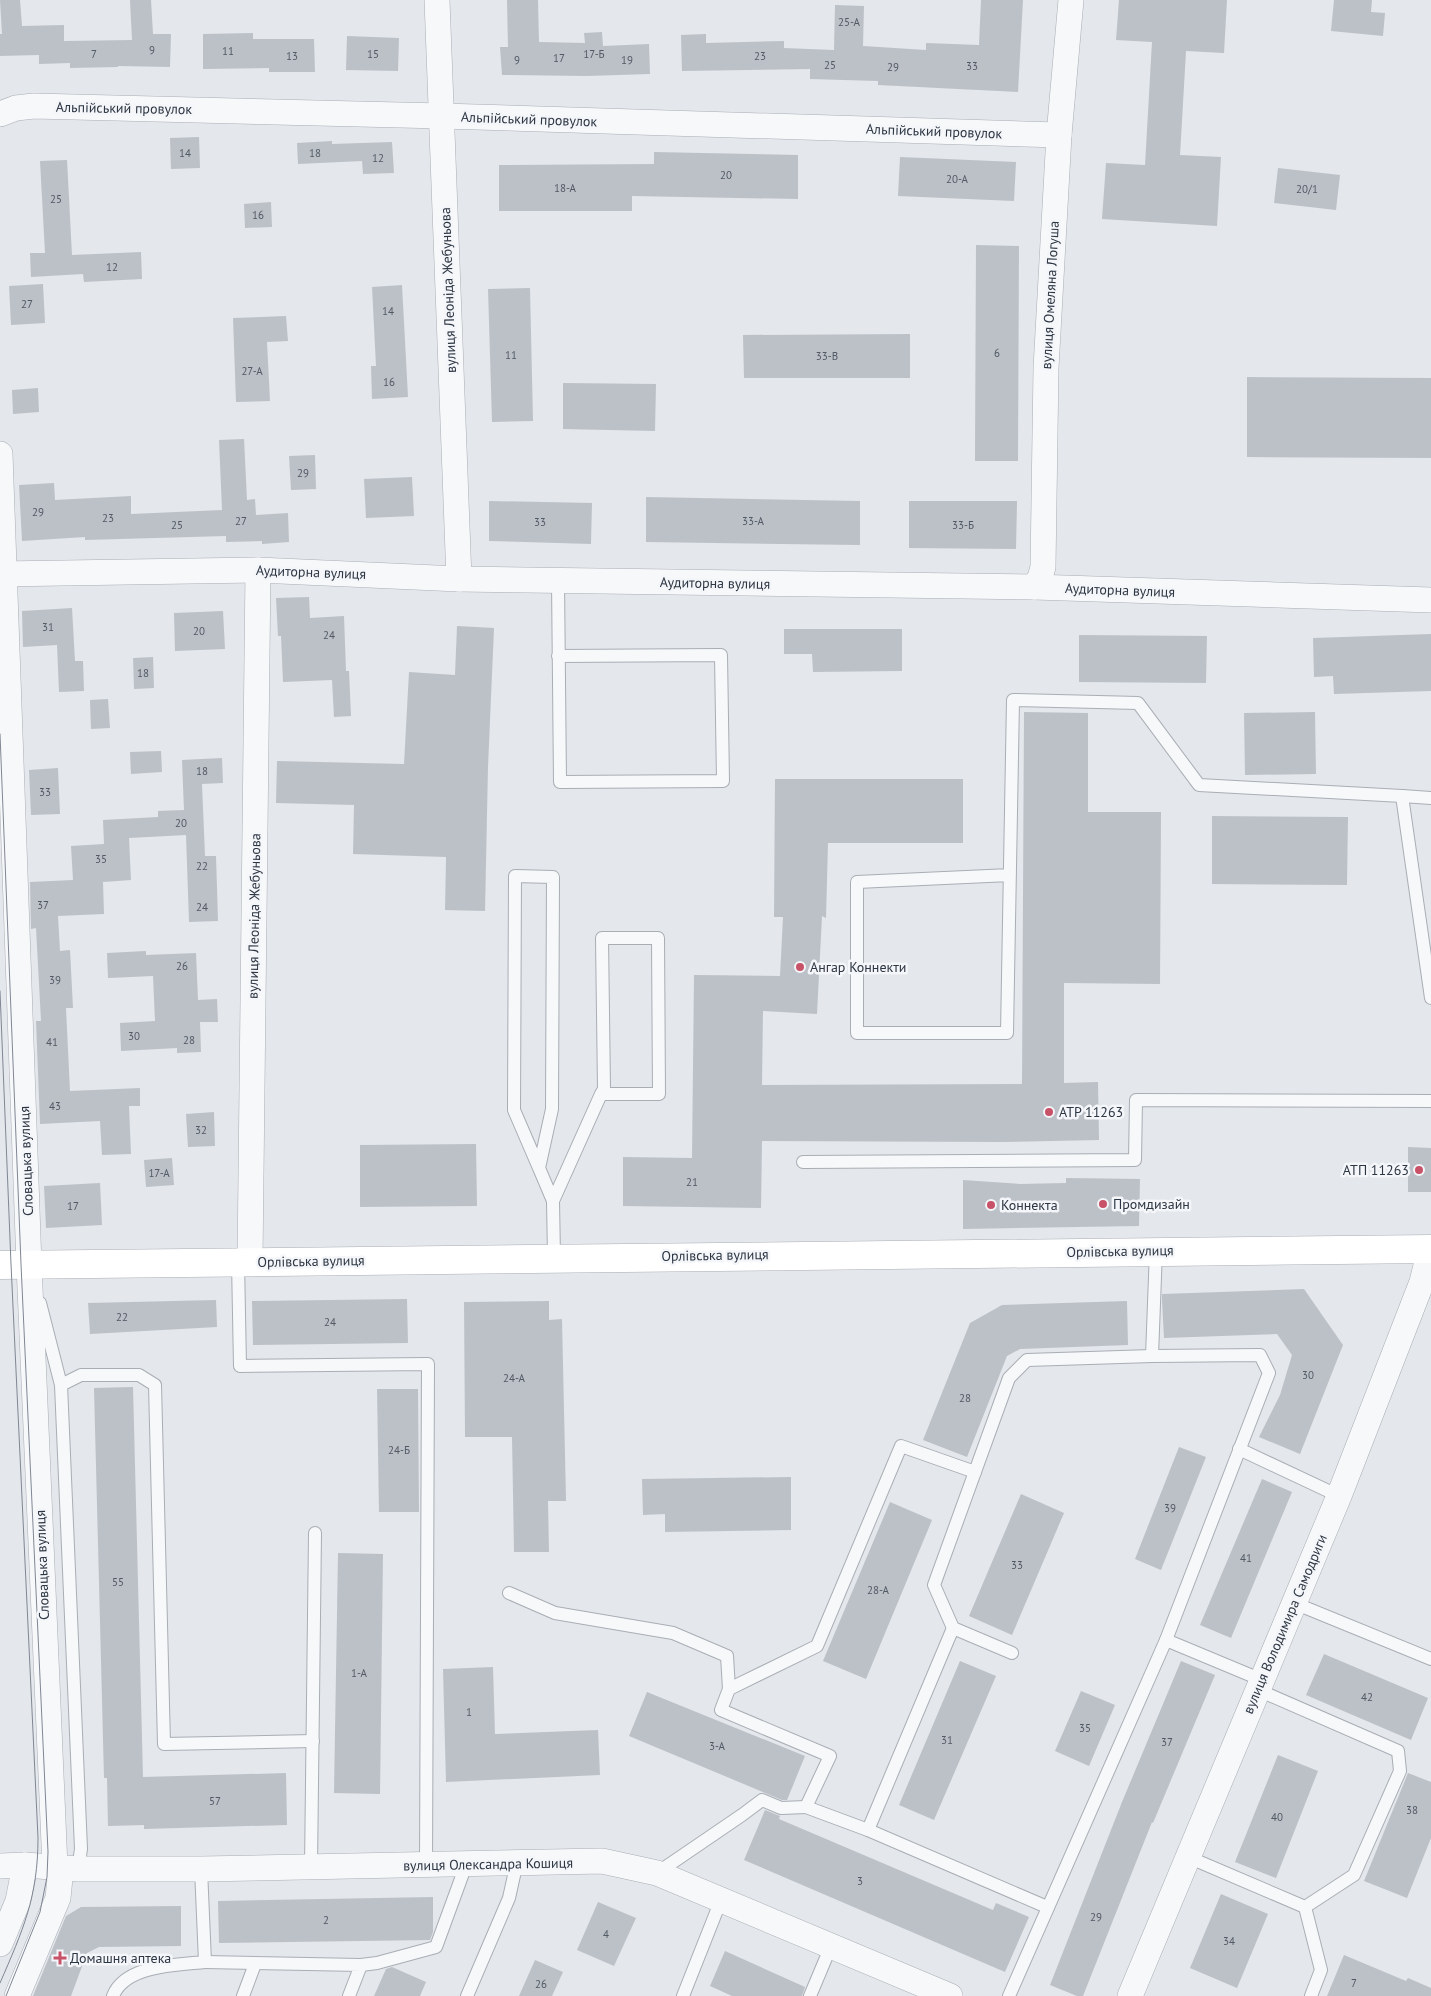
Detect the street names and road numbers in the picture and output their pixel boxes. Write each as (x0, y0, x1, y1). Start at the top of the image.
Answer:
street label: Альпійський провулок (56, 98, 193, 118)
street label: Альпійський провулок (461, 108, 598, 130)
street label: Альпійський провулок (866, 120, 1003, 142)
street label: вулиця Леоніда Жебуньова (436, 207, 460, 373)
street label: вулиця Омеляна Логуша (1037, 220, 1063, 370)
street label: Аудиторна вулиця (256, 561, 366, 583)
street label: Аудиторна вулиця (660, 573, 770, 593)
street label: Аудиторна вулиця (1065, 579, 1175, 601)
street label: вулиця Леоніда Жебуньова (244, 833, 264, 999)
street label: Словацька вулиця (15, 1106, 37, 1216)
street label: Орлівська вулиця (1066, 1241, 1174, 1261)
street label: Орлівська вулиця (661, 1245, 769, 1265)
street label: Орлівська вулиця (257, 1251, 365, 1271)
street label: Словацька вулиця (31, 1510, 53, 1620)
street label: вулиця Володимира Самодриги (1239, 1532, 1331, 1716)
street label: вулиця Олександра Кошиця (403, 1854, 573, 1874)

